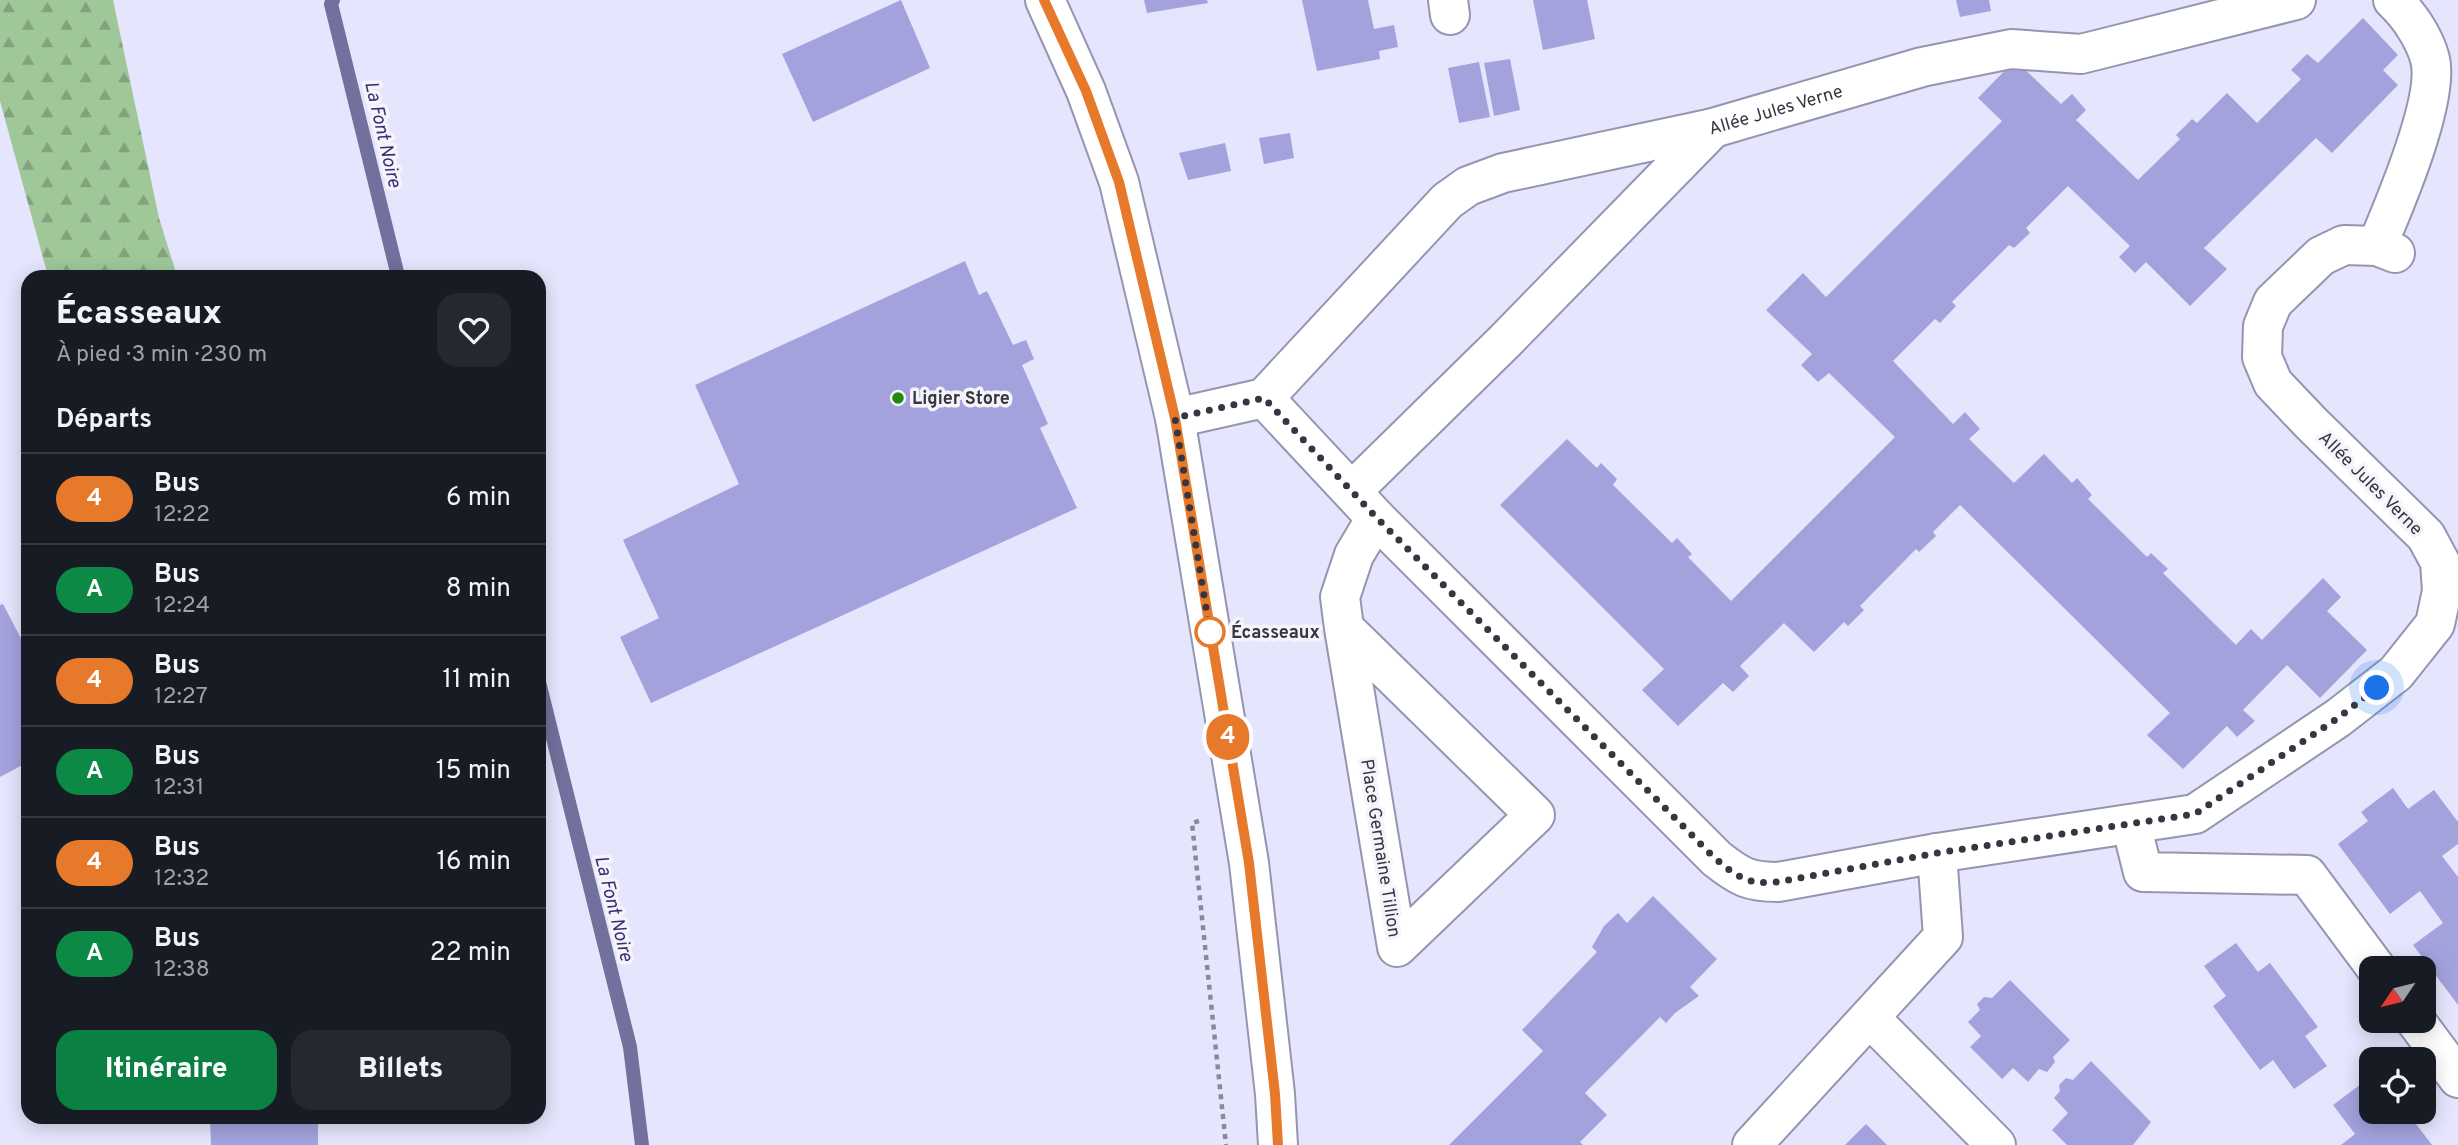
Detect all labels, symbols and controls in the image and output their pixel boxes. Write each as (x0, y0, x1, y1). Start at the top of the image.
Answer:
water label: La Font Noire (358, 79, 406, 190)
street label: Allée Jules Verne (1706, 81, 1846, 142)
button: heart (437, 293, 511, 367)
text: Écasseaux (56, 294, 222, 336)
text: À pied · 3 min · 230 m (56, 341, 267, 370)
place label: Ligier Store (912, 388, 1010, 411)
marker: Ligier Store (890, 390, 906, 406)
text: Départs (56, 404, 152, 437)
street label: Allée Jules Verne (2313, 427, 2427, 541)
text: Bus (154, 468, 200, 501)
text: 6 min (446, 482, 511, 515)
text: 4 (87, 484, 102, 514)
text: 12:22 (154, 501, 210, 530)
text: Bus (154, 559, 200, 592)
text: 8 min (446, 573, 511, 606)
text: A (86, 575, 103, 605)
text: 12:24 (154, 592, 210, 621)
marker: Écasseaux (1195, 617, 1225, 647)
place label: Écasseaux (1231, 620, 1320, 645)
text: Bus (154, 650, 200, 683)
text: 11 min (442, 664, 511, 697)
text: 4 (87, 666, 102, 696)
your location (2359, 670, 2394, 705)
text: 12:27 (154, 683, 208, 712)
line badge: 4 (1205, 714, 1251, 760)
text: 4 (1220, 722, 1236, 752)
text: Bus (154, 741, 200, 774)
text: 15 min (436, 755, 511, 788)
text: A (86, 757, 103, 787)
street label: Place Germaine Tillion (1354, 757, 1405, 939)
text: 12:31 (154, 774, 204, 803)
text: Bus (154, 832, 200, 865)
text: 16 min (436, 846, 511, 879)
text: 4 (87, 848, 102, 878)
water label: La Font Noire (588, 853, 638, 964)
text: 12:32 (154, 865, 209, 894)
text: Bus (154, 923, 200, 956)
text: 22 min (430, 937, 511, 970)
text: A (86, 939, 103, 969)
text: 12:38 (154, 956, 210, 985)
north arrow (2359, 956, 2436, 1032)
map controls (2359, 956, 2436, 1124)
button: Itinéraire (56, 1030, 277, 1110)
button: Billets (291, 1030, 511, 1110)
button: locate (2359, 1047, 2436, 1124)

